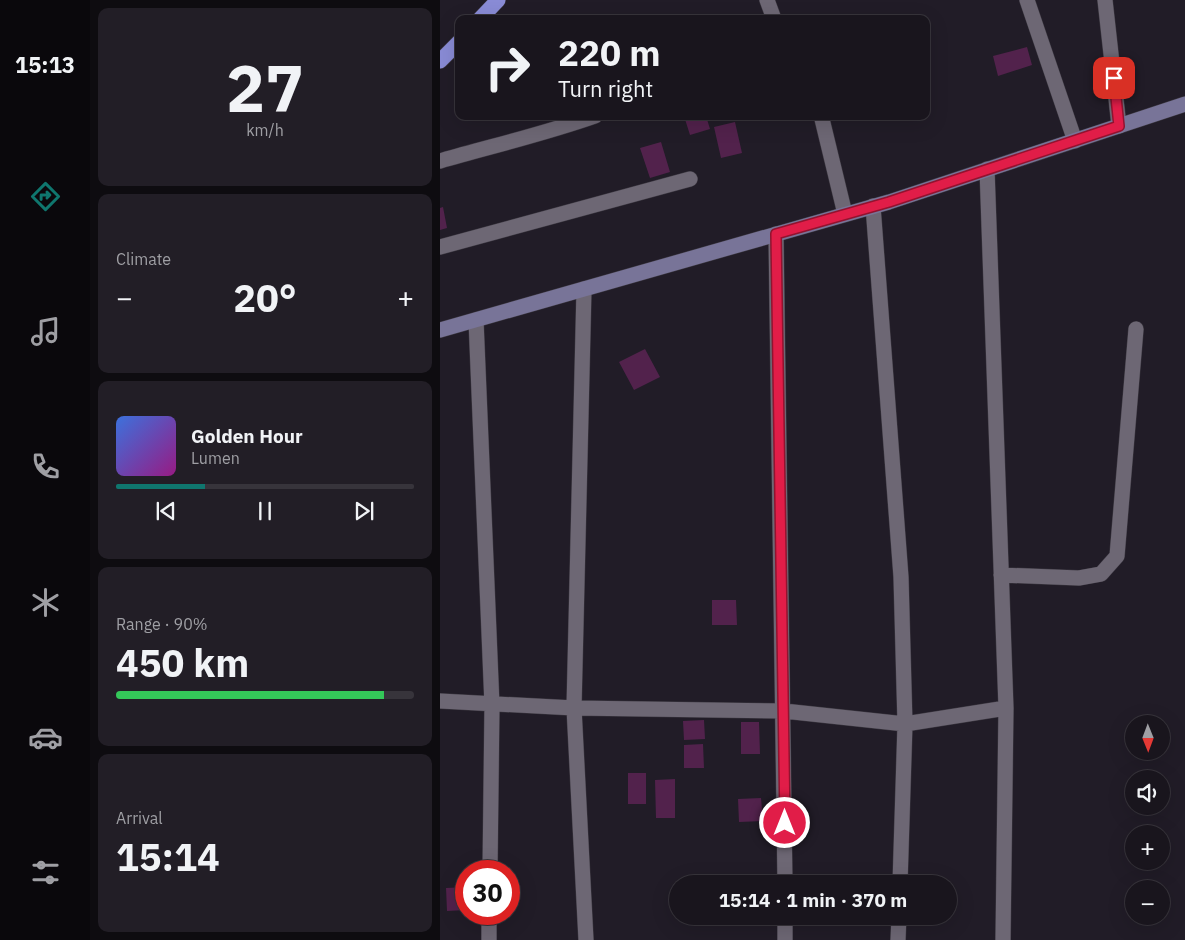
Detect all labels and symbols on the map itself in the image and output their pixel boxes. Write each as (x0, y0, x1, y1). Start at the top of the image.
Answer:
pin (1093, 57, 1135, 99)
north arrow (1125, 715, 1170, 760)
position arrow (758, 796, 810, 848)
speed limit sign: 30 (455, 860, 520, 925)

